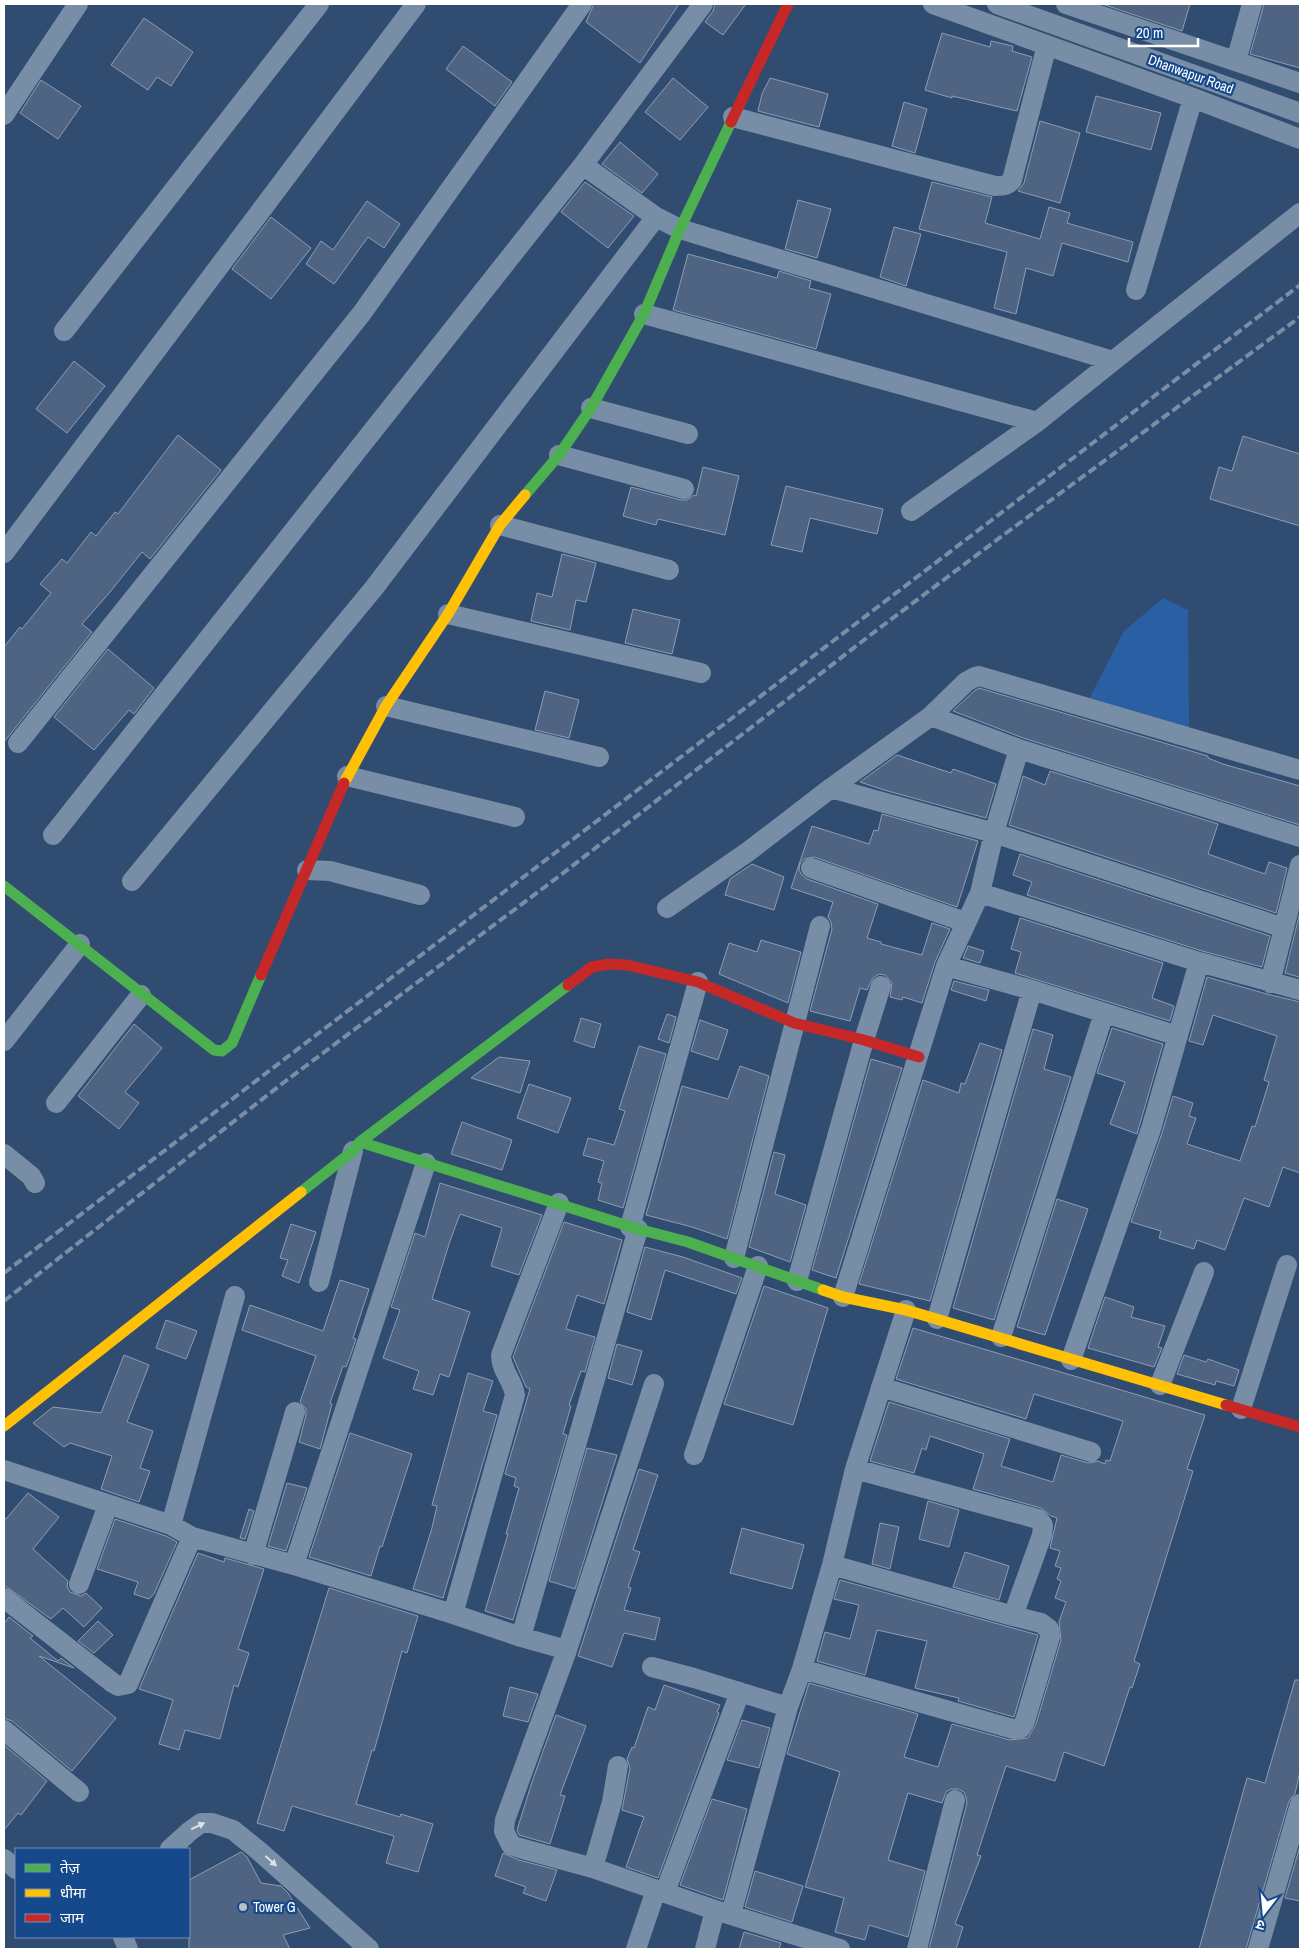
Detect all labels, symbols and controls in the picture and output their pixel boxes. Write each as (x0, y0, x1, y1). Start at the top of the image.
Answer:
scale bar (1129, 15, 1198, 47)
text: 20 m (1136, 22, 1163, 43)
street label: Dhanwapur Road (1146, 50, 1236, 98)
one-way arrow (191, 1822, 205, 1830)
legend (15, 1848, 190, 1938)
one-way arrow (264, 1855, 276, 1867)
text: तेज़ (60, 1857, 81, 1878)
text: धीमा (60, 1882, 87, 1903)
north arrow (1239, 1888, 1289, 1938)
place label: Tower G (253, 1898, 296, 1916)
marker: Tower G (237, 1901, 249, 1913)
text: जाम (60, 1907, 85, 1928)
text: उ (1253, 1915, 1267, 1935)

